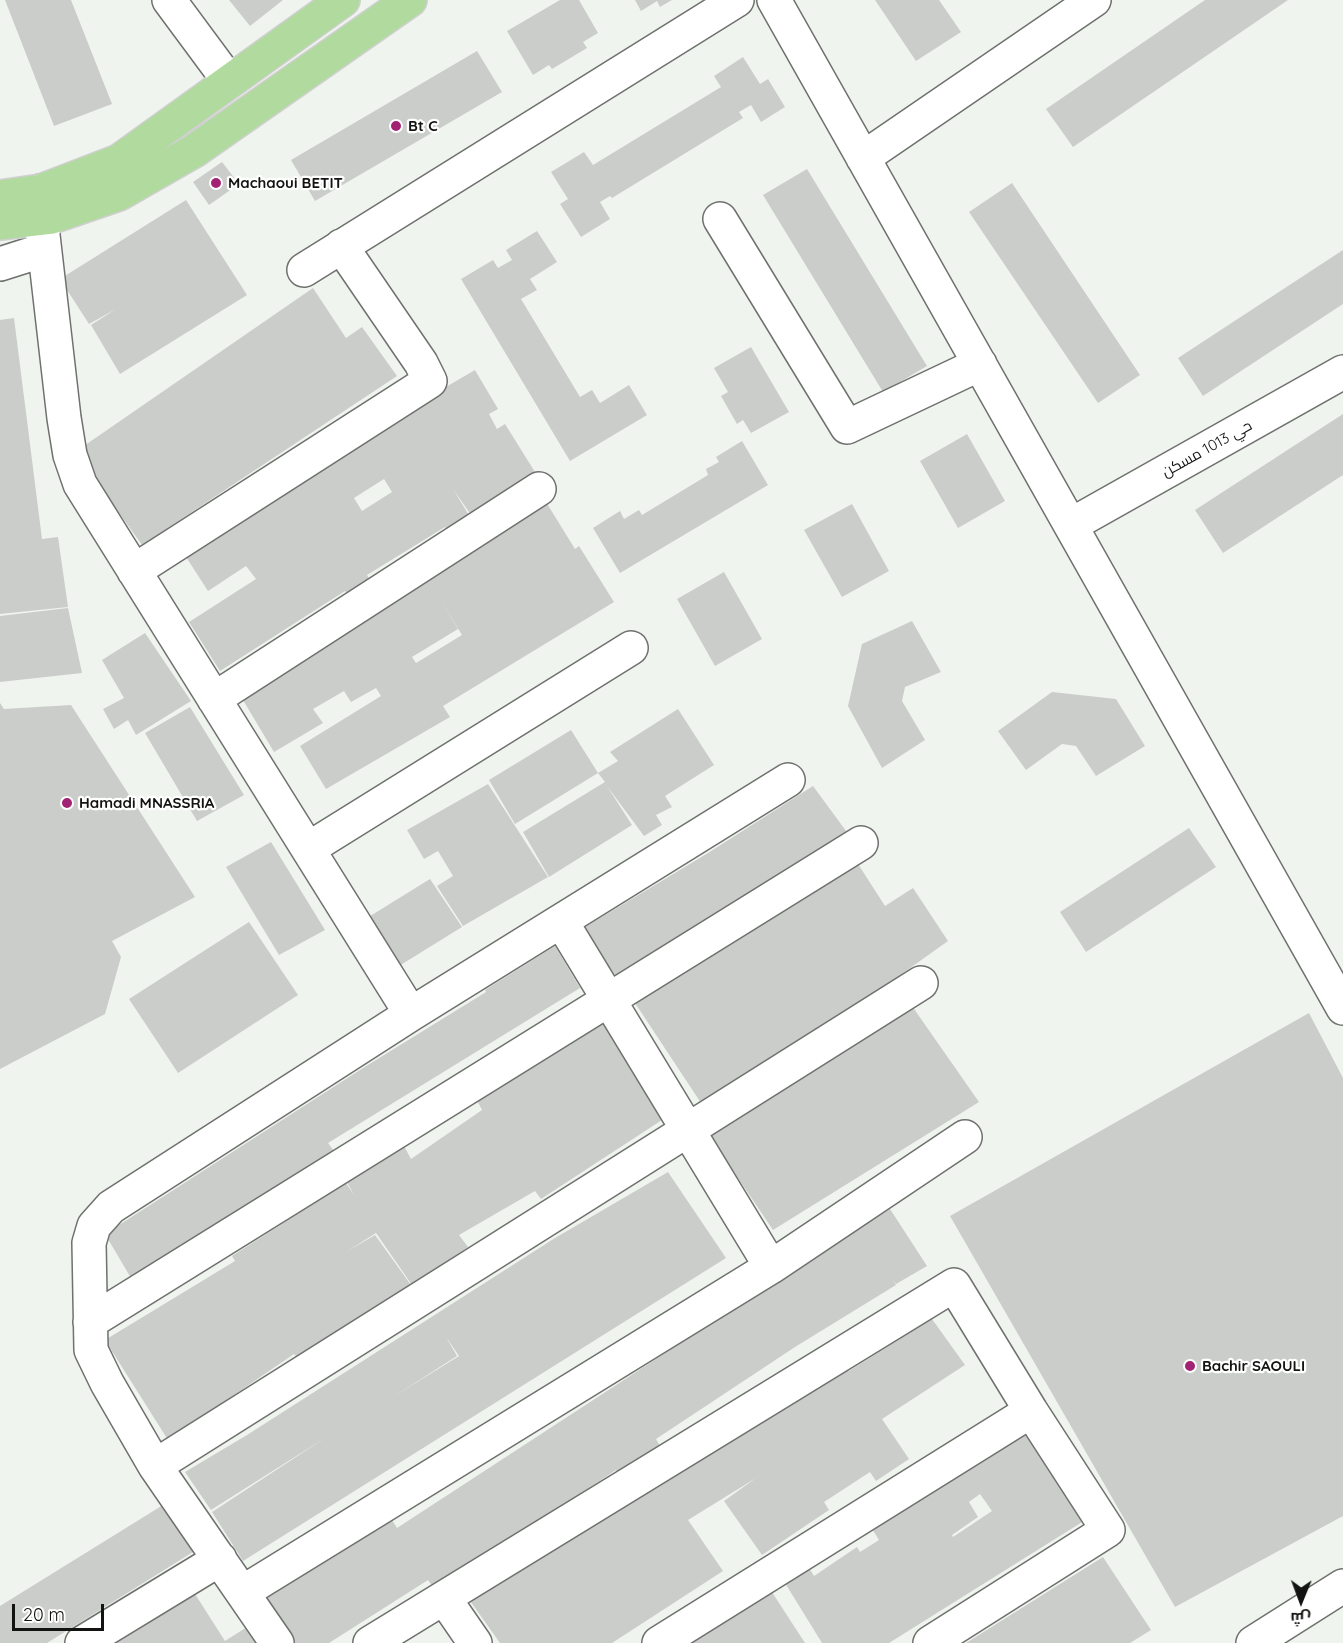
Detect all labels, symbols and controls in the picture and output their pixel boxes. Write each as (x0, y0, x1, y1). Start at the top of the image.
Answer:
place label: Bt C (408, 117, 438, 135)
marker: Bt C (389, 119, 403, 133)
place label: Machaoui BETIT (228, 174, 343, 192)
marker: Machaoui BETIT (209, 176, 223, 190)
street label: حي 1013 مسكن (1159, 417, 1255, 481)
place label: Hamadi MNASSRIA (79, 794, 214, 812)
marker: Hamadi MNASSRIA (60, 796, 74, 810)
place label: Bachir SAOULI (1202, 1357, 1305, 1375)
marker: Bachir SAOULI (1183, 1359, 1197, 1373)
north arrow (1271, 1571, 1331, 1631)
scale bar (15, 1592, 106, 1630)
text: 20 m (23, 1603, 65, 1626)
text: ش (1290, 1609, 1311, 1629)

